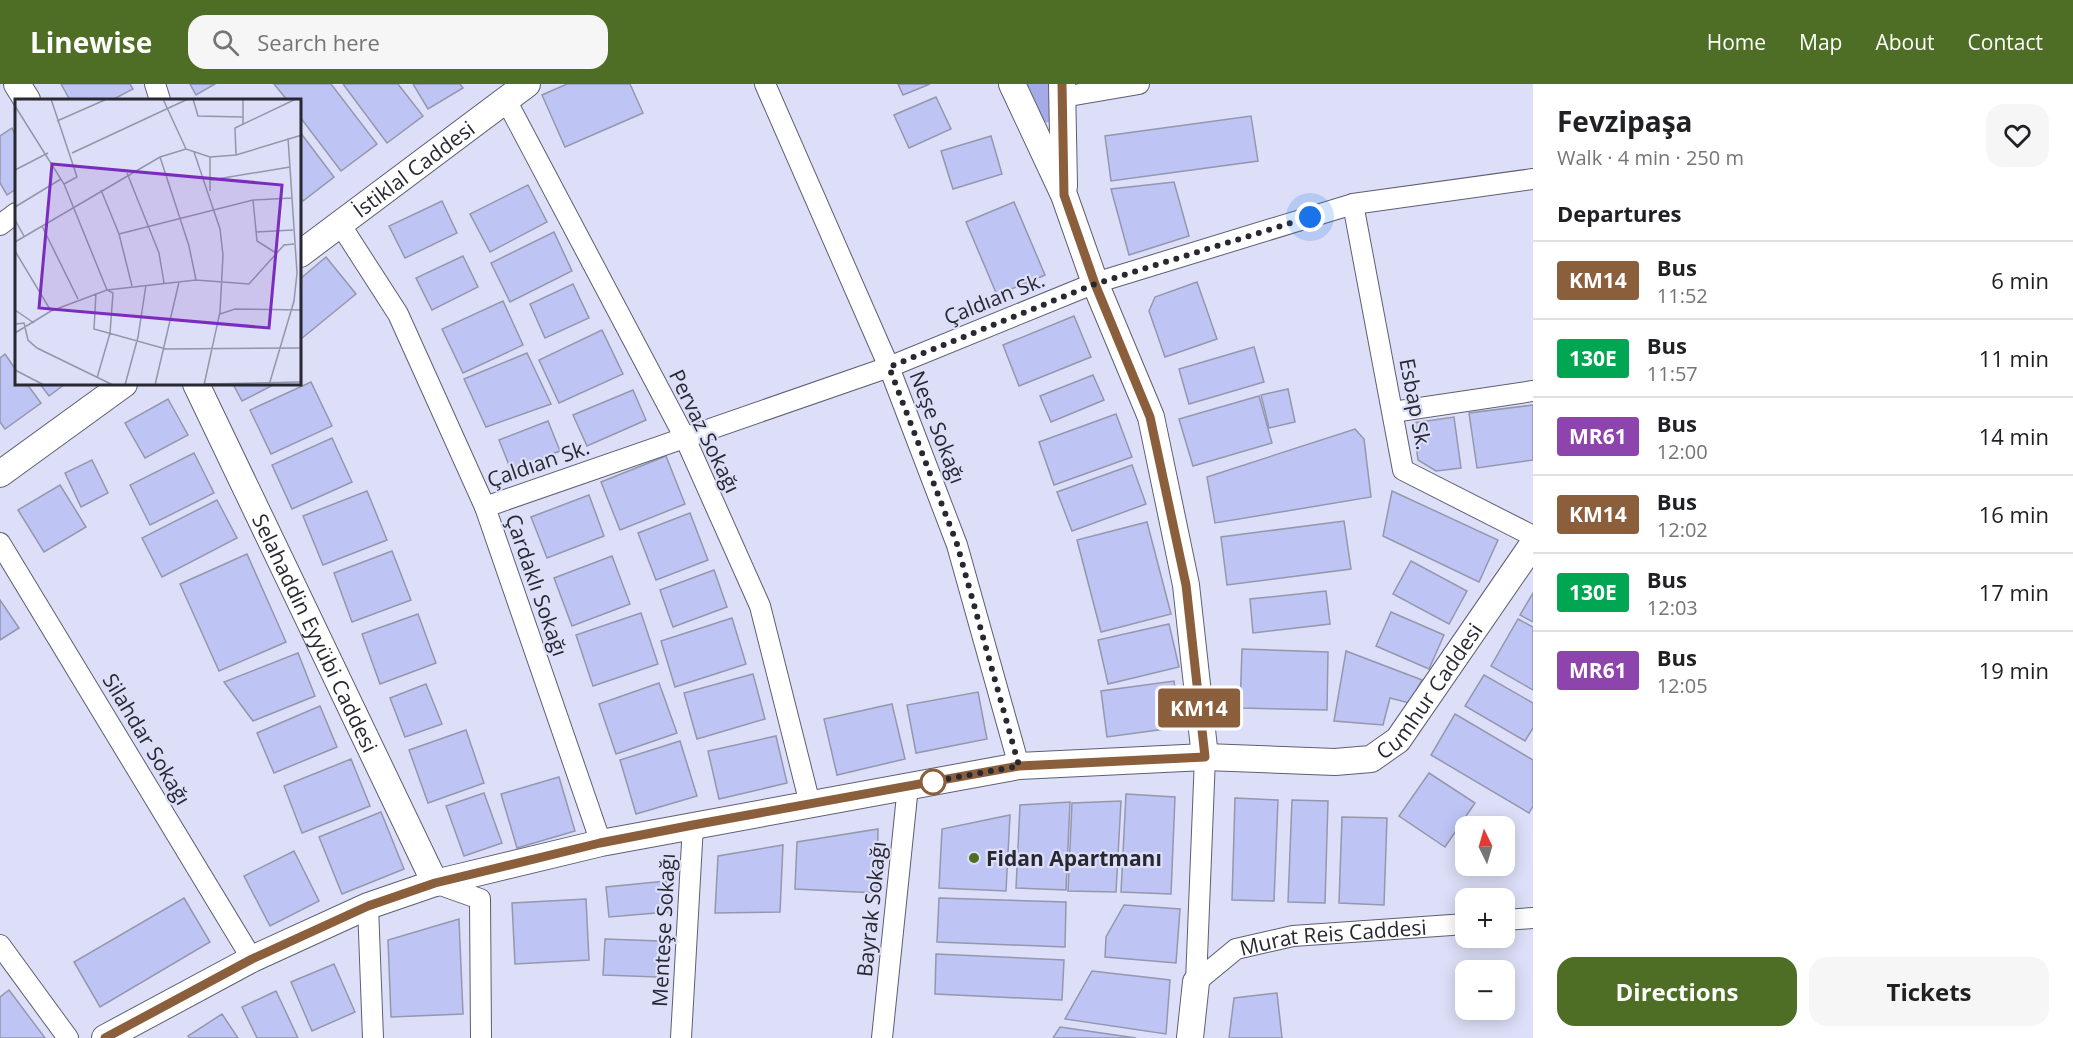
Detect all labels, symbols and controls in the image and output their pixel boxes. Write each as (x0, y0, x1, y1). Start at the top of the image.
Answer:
search box (188, 15, 608, 69)
text: Linewise (30, 23, 152, 61)
icon: search (209, 26, 242, 59)
text: Search here (257, 27, 380, 57)
text: Home (1707, 28, 1766, 56)
text: Map (1799, 28, 1842, 56)
text: About (1875, 28, 1935, 56)
text: Contact (1968, 28, 2043, 56)
inset map (15, 99, 302, 386)
text: Fevzipaşa (1557, 102, 1693, 140)
button: heart (1986, 104, 2049, 167)
street label: İstiklal Caddesi (347, 114, 480, 224)
text: Walk · 4 min · 250 m (1557, 144, 1744, 171)
text: Departures (1557, 198, 1681, 228)
your location (1295, 202, 1325, 232)
text: Bus (1657, 252, 1697, 282)
street label: Çaldıan Sk. (939, 265, 1049, 331)
text: 6 min (1991, 265, 2049, 295)
text: KM14 (1569, 266, 1627, 294)
text: 11:52 (1657, 282, 1708, 309)
text: Bus (1647, 330, 1687, 360)
text: 11 min (1979, 343, 2049, 373)
text: 130E (1569, 344, 1617, 372)
street label: Esbap Sk. (1393, 356, 1439, 452)
text: 11:57 (1647, 360, 1698, 387)
street label: Pervaz Sokağı (663, 365, 747, 497)
street label: Neşe Sokağı (904, 367, 972, 487)
text: Bus (1657, 408, 1697, 438)
text: 14 min (1979, 421, 2049, 451)
text: MR61 (1569, 422, 1627, 450)
street label: Çaldıan Sk. (483, 432, 593, 494)
text: 12:00 (1657, 438, 1708, 465)
text: Bus (1657, 486, 1697, 516)
text: 16 min (1979, 499, 2049, 529)
text: KM14 (1569, 500, 1627, 528)
street label: Selahaddin Eyyübi Caddesi (246, 509, 384, 757)
street label: Çardaklı Sokağı (500, 510, 574, 660)
text: 12:02 (1657, 516, 1708, 543)
text: Bus (1647, 564, 1687, 594)
text: 17 min (1979, 577, 2049, 607)
text: 130E (1569, 578, 1617, 606)
text: 12:03 (1647, 594, 1698, 621)
street label: Cumhur Caddesi (1370, 618, 1488, 765)
text: Bus (1657, 642, 1697, 672)
text: 19 min (1979, 655, 2049, 685)
text: MR61 (1569, 656, 1627, 684)
street label: Silahdar Sokağı (97, 668, 197, 810)
text: 12:05 (1657, 672, 1708, 699)
line badge: KM14 (1157, 688, 1241, 728)
text: KM14 (1170, 694, 1228, 722)
unlabelled marker (920, 769, 946, 795)
north arrow (1455, 816, 1515, 876)
map controls (1455, 816, 1515, 1020)
street label: Bayrak Sokağı (850, 840, 892, 978)
place label: Fidan Apartmanı (986, 844, 1162, 872)
marker: Fidan Apartmanı (967, 851, 981, 865)
street label: Menteşe Sokağı (645, 853, 681, 1007)
button: + (1455, 888, 1515, 948)
street label: Murat Reis Caddesi (1237, 913, 1427, 962)
button: Directions (1557, 957, 1797, 1026)
button: Tickets (1809, 957, 2049, 1026)
button: − (1455, 960, 1515, 1020)

